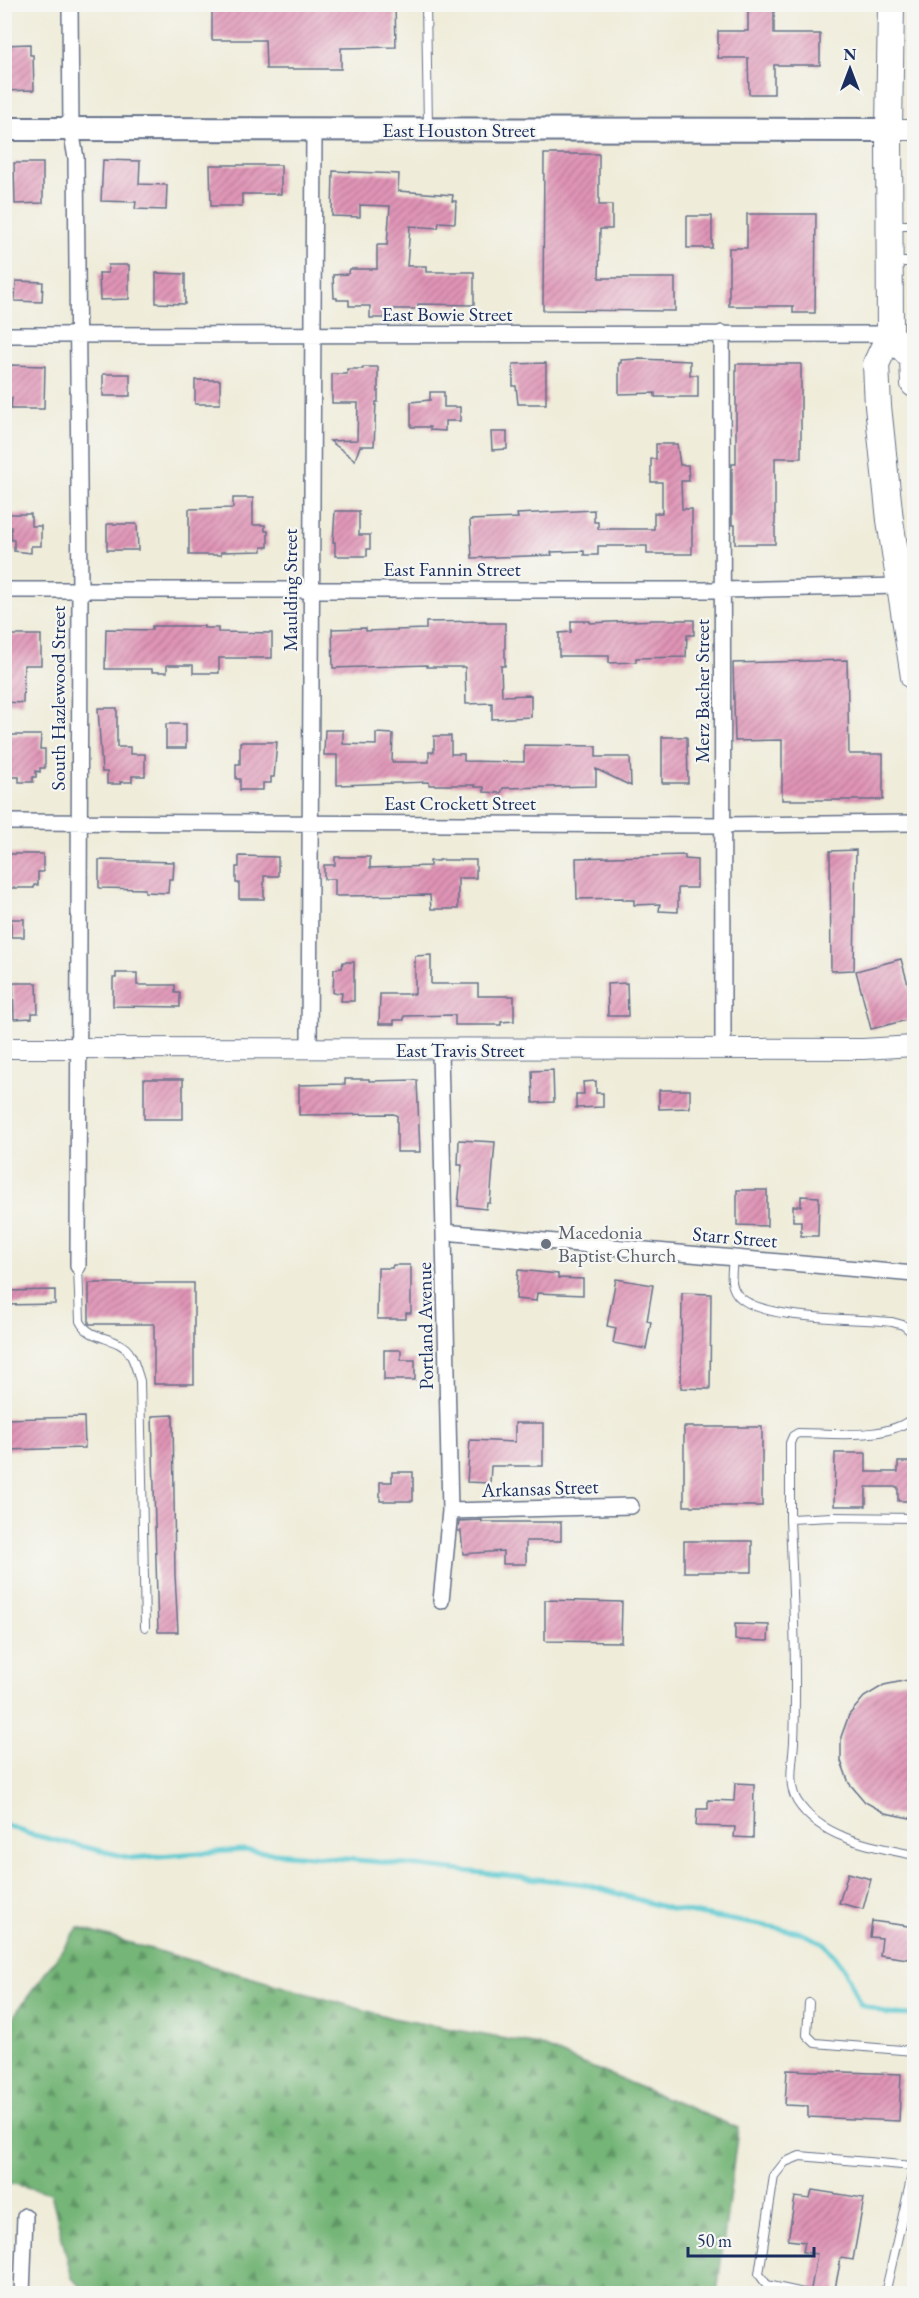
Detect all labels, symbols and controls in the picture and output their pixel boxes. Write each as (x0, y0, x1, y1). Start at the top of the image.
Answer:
north arrow (820, 39, 880, 99)
text: N (844, 44, 857, 65)
street label: East Houston Street (382, 117, 536, 143)
street label: East Bowie Street (381, 301, 513, 327)
street label: Maulding Street (277, 528, 303, 652)
street label: East Fannin Street (383, 556, 522, 582)
street label: South Hazlewood Street (45, 605, 71, 791)
street label: Merz Bacher Street (689, 618, 715, 763)
street label: East Crockett Street (384, 790, 537, 816)
street label: East Travis Street (395, 1037, 525, 1063)
place label: Macedonia Baptist Church (558, 1219, 676, 1268)
street label: Starr Street (692, 1220, 779, 1254)
marker: Macedonia Baptist Church (539, 1237, 553, 1251)
street label: Portland Avenue (411, 1262, 439, 1390)
street label: Arkansas Street (480, 1473, 600, 1503)
scale bar (688, 2220, 814, 2258)
text: 50 m (697, 2229, 732, 2252)

